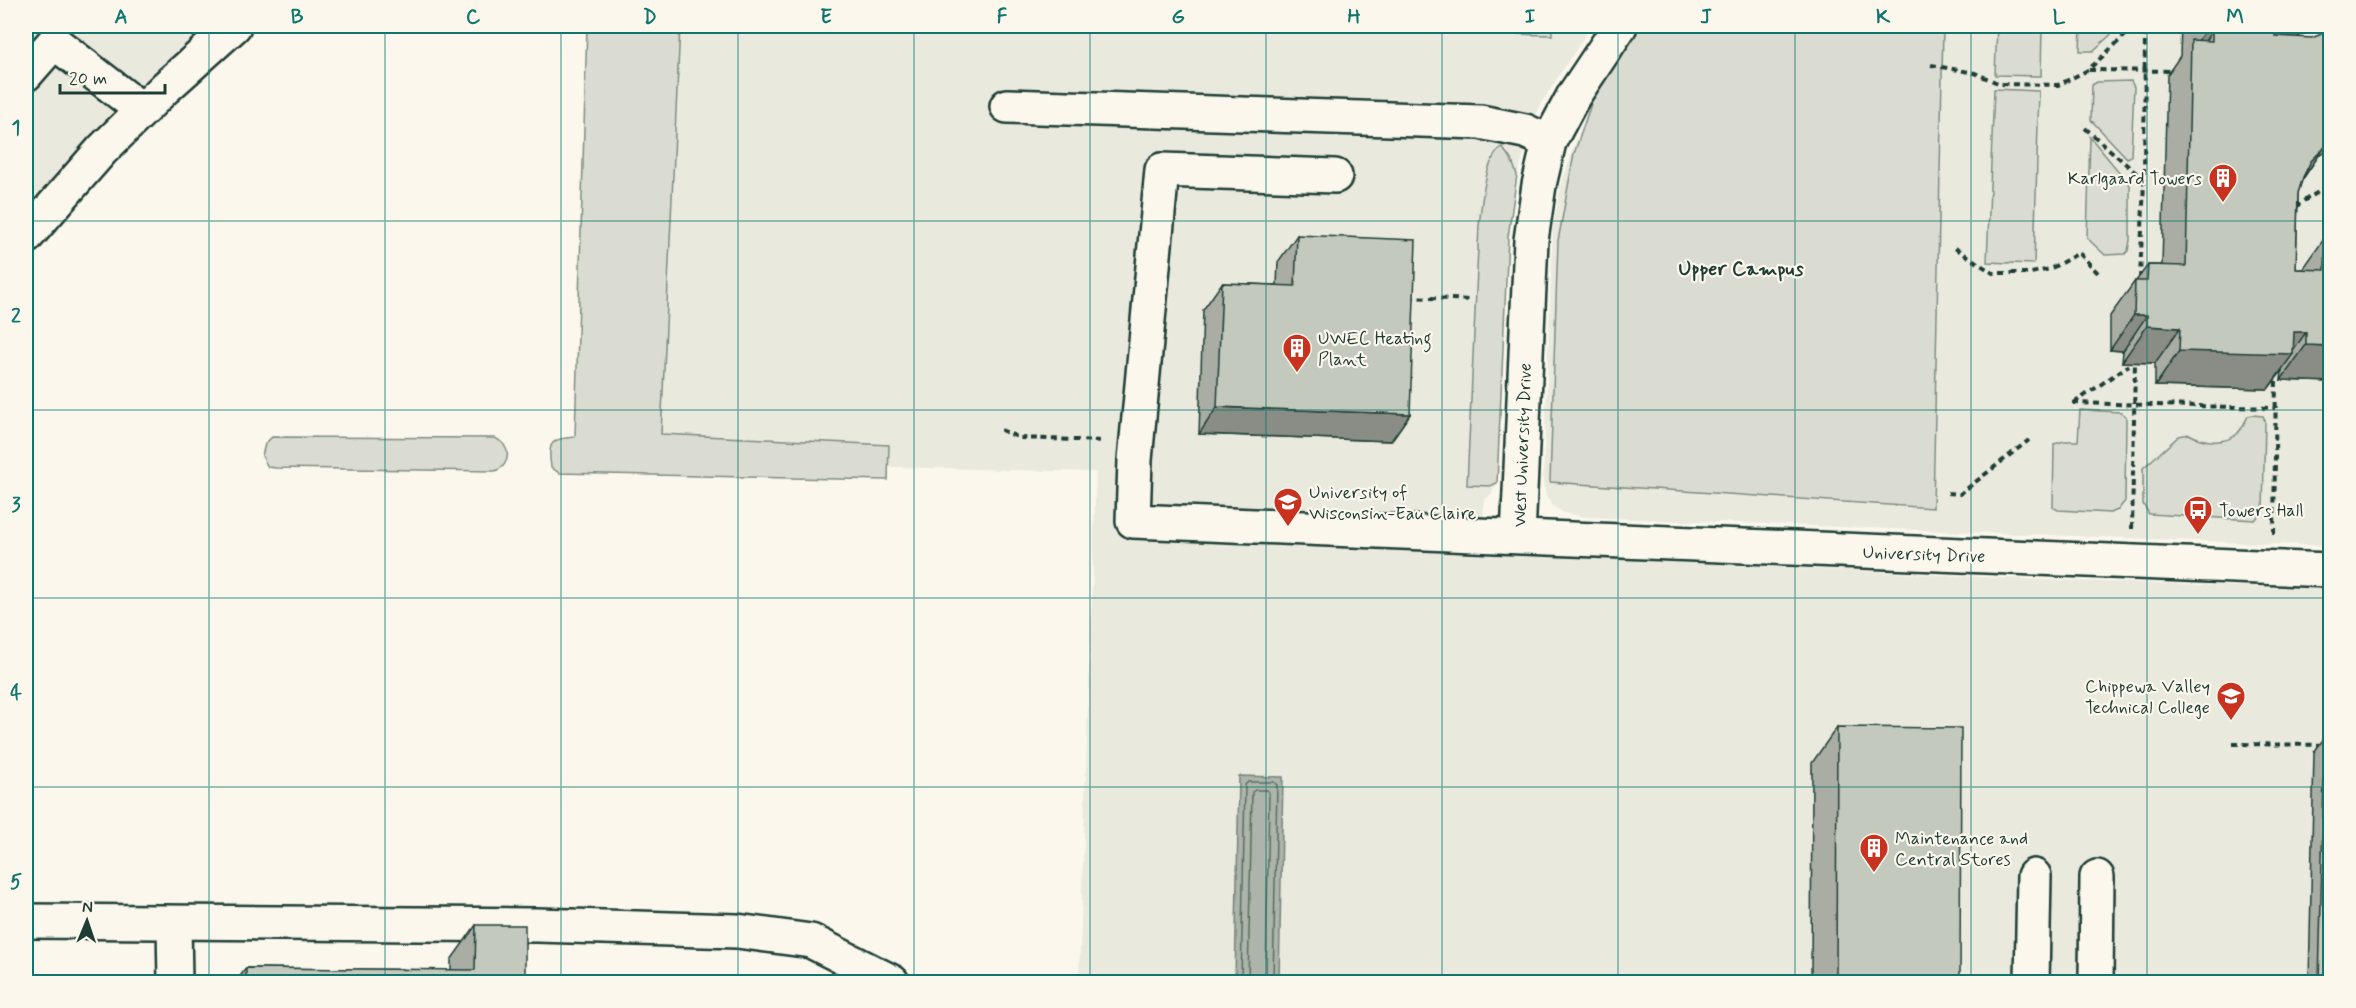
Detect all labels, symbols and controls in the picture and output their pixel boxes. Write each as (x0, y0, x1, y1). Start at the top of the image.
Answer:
text: A (114, 4, 128, 31)
text: B (291, 4, 304, 31)
text: C (466, 4, 481, 31)
text: D (643, 4, 657, 31)
text: E (820, 4, 832, 31)
text: F (997, 4, 1008, 31)
text: G (1171, 4, 1185, 31)
text: H (1347, 4, 1361, 31)
text: I (1525, 4, 1535, 31)
text: J (1700, 4, 1712, 31)
text: K (1876, 4, 1891, 31)
text: L (2053, 4, 2066, 31)
text: M (2226, 4, 2244, 31)
scale bar (60, 57, 165, 95)
text: 20 m (69, 67, 107, 91)
text: 1 (12, 115, 20, 142)
building icon: Karlgaard Towers (2207, 162, 2239, 204)
place label: Karlgaard Towers (2068, 167, 2202, 191)
district label: Upper Campus (1679, 256, 1804, 283)
text: 2 (11, 303, 21, 330)
place label: UWEC Heating Plant (1318, 327, 1432, 372)
building icon: UWEC Heating Plant (1281, 332, 1313, 374)
street label: West University Drive (1508, 362, 1538, 528)
place label: University of Wisconsin-Eau Claire (1309, 481, 1476, 526)
school or university icon: University of Wisconsin-Eau Claire (1272, 486, 1304, 528)
text: 3 (11, 492, 21, 519)
bus stop icon: Towers Hall (2182, 494, 2214, 536)
place label: Towers Hall (2219, 499, 2304, 523)
street label: University Drive (1862, 541, 1986, 569)
place label: Chippewa Valley Technical College (2085, 675, 2210, 720)
text: 4 (10, 680, 22, 707)
school or university icon: Chippewa Valley Technical College (2215, 680, 2247, 722)
place label: Maintenance and Central Stores (1895, 827, 2028, 872)
building icon: Maintenance and Central Stores (1858, 832, 1890, 874)
text: 5 (10, 869, 22, 896)
north arrow (57, 891, 117, 951)
text: N (82, 897, 93, 918)

